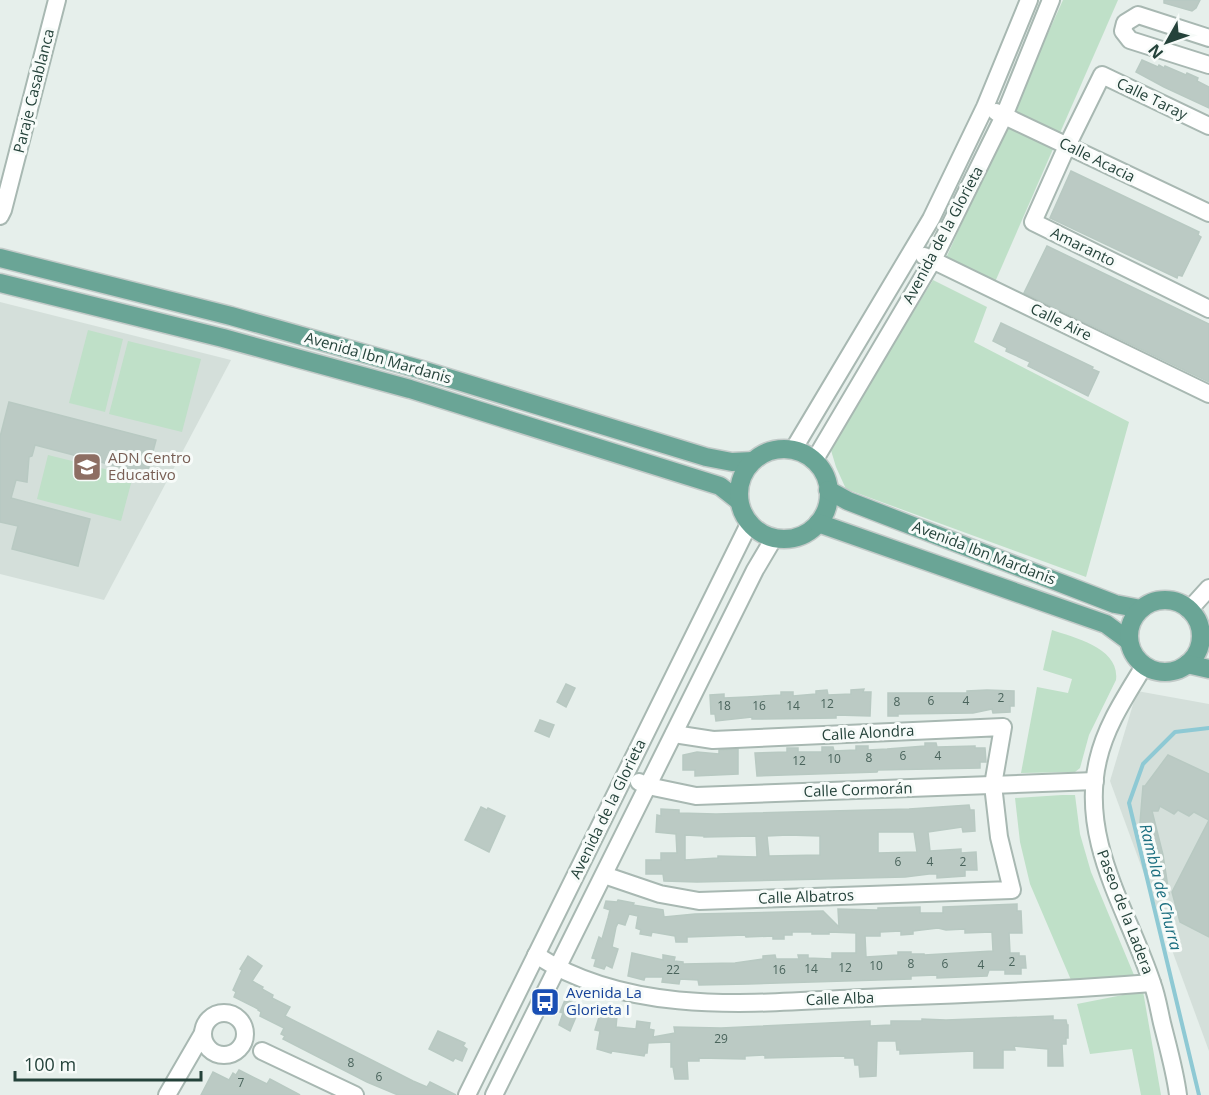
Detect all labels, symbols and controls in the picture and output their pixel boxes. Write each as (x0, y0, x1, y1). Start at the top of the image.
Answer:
north arrow (1137, 12, 1197, 72)
street label: Paraje Casablanca (8, 27, 58, 155)
text: N (1143, 40, 1168, 64)
street label: Calle Taray (1114, 72, 1192, 124)
street label: Calle Acacia (1056, 132, 1139, 186)
street label: Avenida de la Glorieta (897, 162, 987, 307)
street label: Amaranto (1048, 222, 1119, 270)
street label: Calle Aire (1028, 298, 1095, 344)
street label: Avenida Ibn Mardanis (303, 326, 454, 388)
place label: ADN Centro Educativo (108, 447, 191, 484)
school or university icon: ADN Centro Educativo (71, 451, 103, 483)
street label: Avenida Ibn Mardanis (910, 516, 1059, 589)
house number: 2 (998, 689, 1005, 706)
house number: 6 (928, 692, 935, 709)
house number: 4 (963, 692, 970, 709)
house number: 8 (894, 693, 901, 710)
house number: 12 (820, 695, 834, 712)
house number: 18 (717, 697, 731, 714)
house number: 16 (752, 697, 766, 714)
house number: 14 (786, 697, 800, 714)
street label: Calle Alondra (821, 720, 915, 744)
street label: Avenida de la Glorieta (565, 735, 650, 882)
house number: 6 (900, 747, 907, 764)
house number: 4 (935, 747, 942, 764)
house number: 8 (866, 749, 873, 766)
house number: 10 (827, 750, 841, 767)
house number: 12 (792, 752, 806, 769)
street label: Calle Cormorán (803, 777, 913, 801)
water label: Rambla de Churra (1135, 821, 1187, 953)
street label: Paseo de la Ladera (1093, 847, 1159, 977)
house number: 6 (895, 853, 902, 870)
house number: 4 (927, 853, 934, 870)
house number: 2 (960, 853, 967, 870)
street label: Calle Albatros (758, 884, 854, 908)
house number: 2 (1009, 953, 1016, 970)
house number: 8 (908, 955, 915, 972)
house number: 6 (942, 955, 949, 972)
house number: 4 (978, 956, 985, 973)
house number: 10 (869, 957, 883, 974)
house number: 12 (838, 959, 852, 976)
house number: 14 (804, 960, 818, 977)
house number: 22 (666, 961, 680, 978)
house number: 16 (772, 961, 786, 978)
place label: Avenida La Glorieta I (566, 982, 642, 1019)
bus stop icon: Avenida La Glorieta I (529, 986, 561, 1018)
street label: Calle Alba (805, 987, 875, 1009)
house number: 29 (714, 1030, 728, 1047)
scale bar (15, 1044, 201, 1082)
text: 100 m (24, 1052, 76, 1076)
house number: 8 (348, 1054, 355, 1071)
house number: 6 (376, 1068, 383, 1085)
house number: 7 (238, 1074, 245, 1091)

